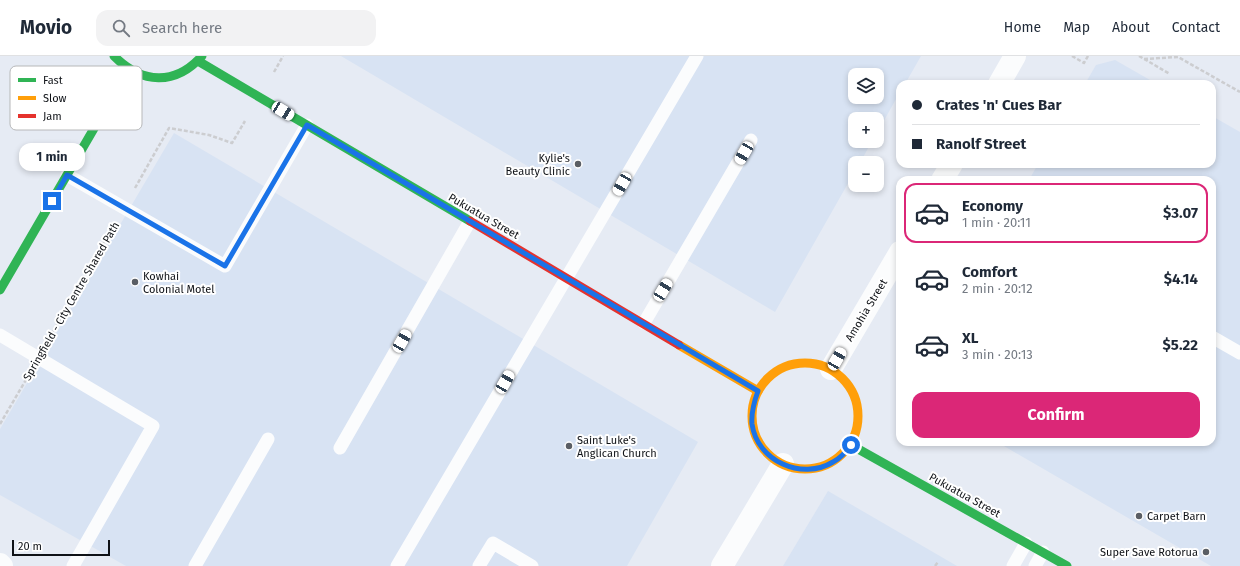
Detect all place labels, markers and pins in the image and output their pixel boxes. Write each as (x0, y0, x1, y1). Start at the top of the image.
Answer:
place label: Kylie's Beauty Clinic (506, 152, 570, 178)
marker: Kylie's Beauty Clinic (573, 159, 583, 169)
place label: Kowhai Colonial Motel (143, 270, 215, 296)
marker: Kowhai Colonial Motel (130, 277, 140, 287)
place label: Saint Luke's Anglican Church (577, 434, 657, 460)
marker: Saint Luke's Anglican Church (564, 441, 574, 451)
place label: Carpet Barn (1147, 510, 1206, 523)
marker: Carpet Barn (1134, 511, 1144, 521)
place label: Super Save Rotorua (1100, 546, 1198, 559)
marker: Super Save Rotorua (1201, 547, 1211, 557)

